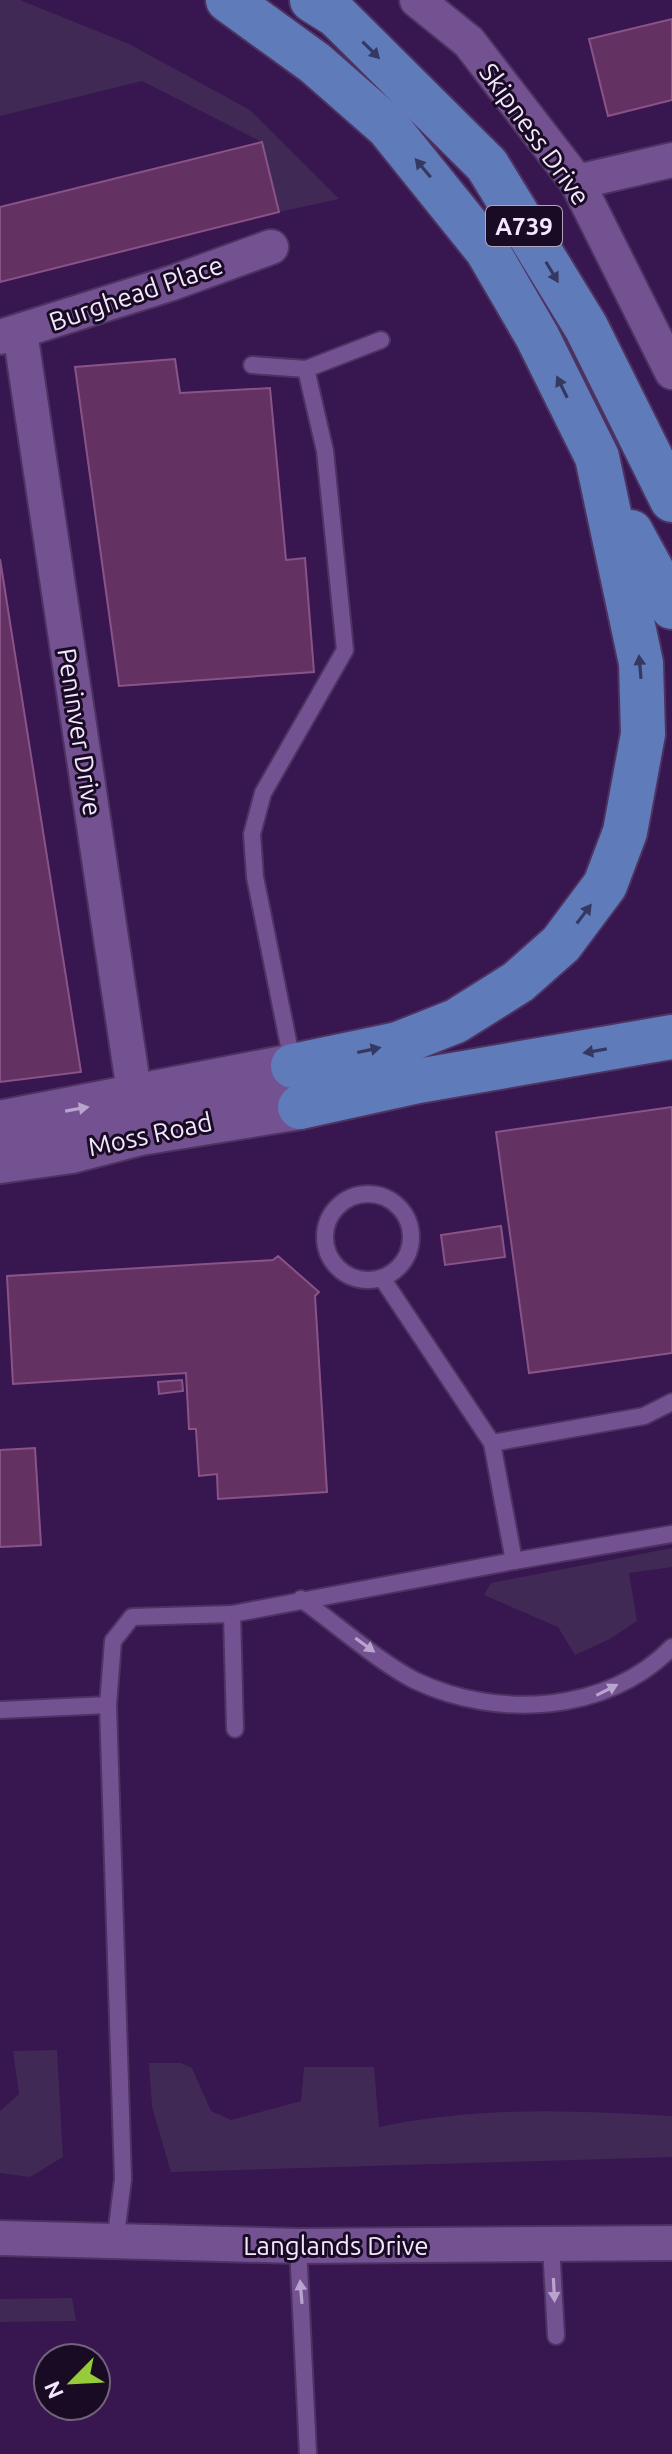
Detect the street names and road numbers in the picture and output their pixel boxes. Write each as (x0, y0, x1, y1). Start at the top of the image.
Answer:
street label: Skipness Drive (474, 58, 596, 210)
road number: A739 (486, 206, 562, 246)
street label: Burghead Place (45, 250, 227, 336)
street label: Peninver Drive (52, 646, 108, 818)
street label: Moss Road (85, 1107, 215, 1161)
street label: Langlands Drive (243, 2231, 429, 2260)

